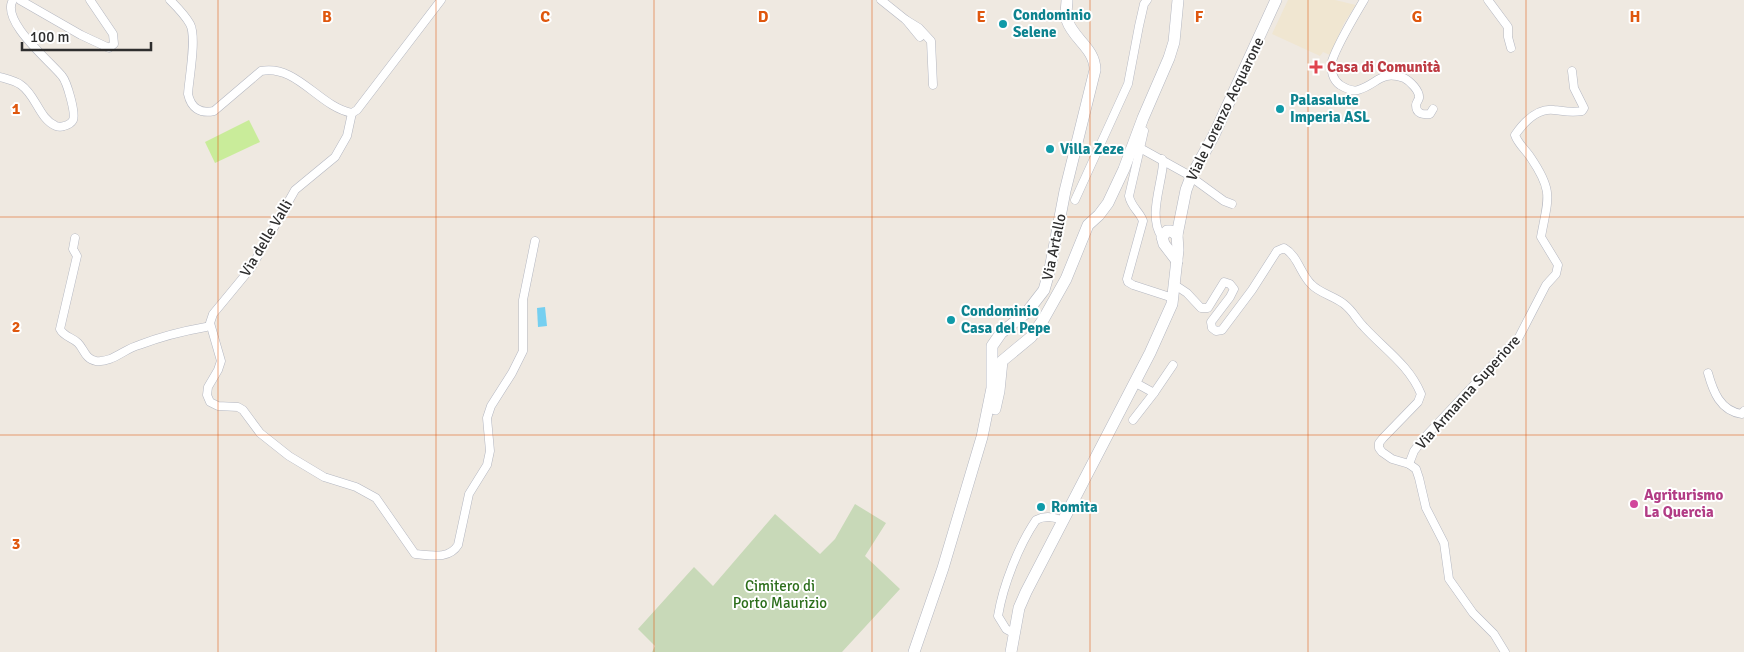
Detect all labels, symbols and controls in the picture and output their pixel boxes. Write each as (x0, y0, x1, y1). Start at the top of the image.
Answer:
place label: Condominio Selene (1013, 6, 1091, 41)
text: B (322, 7, 332, 27)
text: C (540, 7, 550, 27)
text: D (758, 7, 769, 27)
text: E (976, 7, 986, 27)
text: F (1195, 7, 1204, 27)
text: G (1412, 7, 1422, 27)
text: H (1630, 7, 1640, 27)
marker: Condominio Selene (997, 18, 1009, 30)
scale bar (22, 20, 151, 52)
text: 100 m (30, 28, 70, 46)
street label: Viale Lorenzo Acquarone (1182, 34, 1268, 184)
place label: Casa di Comunità (1327, 58, 1441, 76)
marker: Casa di Comunità (1309, 60, 1323, 74)
place label: Palasalute Imperia ASL (1290, 91, 1370, 126)
text: 1 (12, 99, 21, 119)
marker: Palasalute Imperia ASL (1274, 103, 1286, 115)
place label: Villa Zeze (1060, 140, 1124, 158)
marker: Villa Zeze (1044, 143, 1056, 155)
street label: Via delle Valli (236, 196, 296, 280)
street label: Via Artallo (1038, 212, 1070, 282)
place label: Condominio Casa del Pepe (961, 302, 1050, 337)
marker: Condominio Casa del Pepe (945, 314, 957, 326)
text: 2 (12, 317, 20, 337)
street label: Via Armanna Superiore (1412, 331, 1524, 453)
place label: Agriturismo La Quercia (1644, 486, 1723, 521)
place label: Romita (1051, 498, 1098, 516)
marker: Agriturismo La Quercia (1628, 498, 1640, 510)
marker: Romita (1035, 501, 1047, 513)
text: 3 (12, 534, 20, 554)
park label: Cimitero di Porto Maurizio (733, 577, 827, 612)

